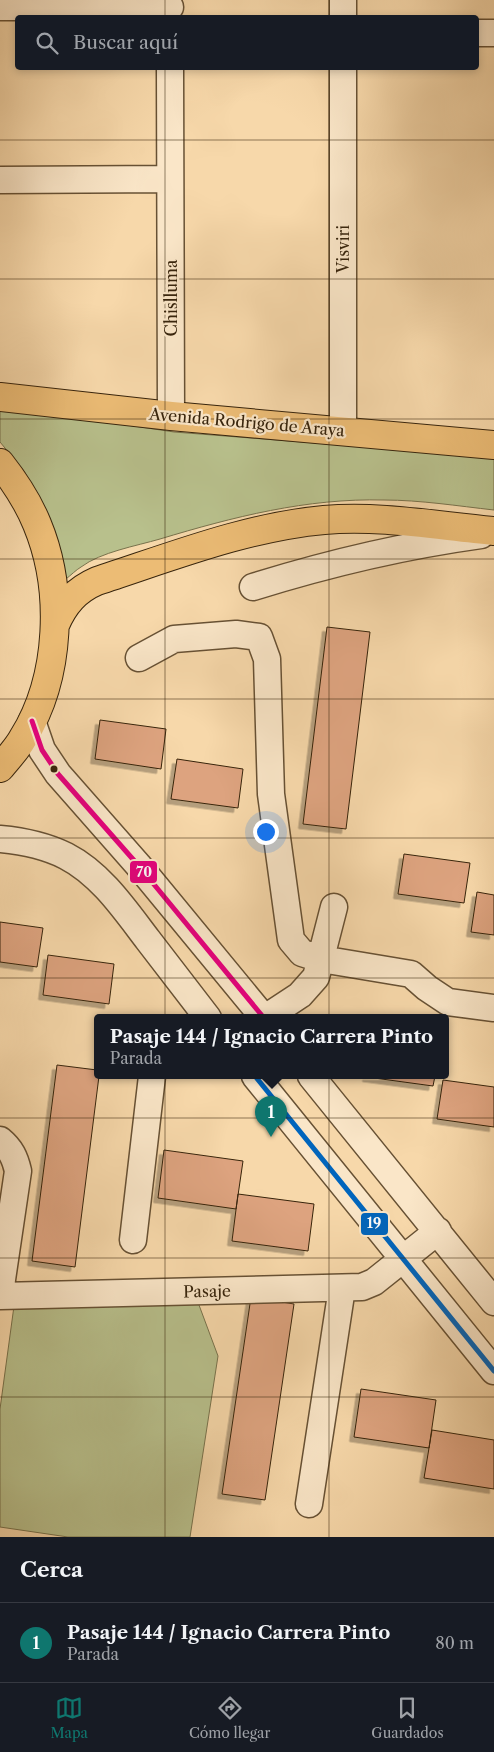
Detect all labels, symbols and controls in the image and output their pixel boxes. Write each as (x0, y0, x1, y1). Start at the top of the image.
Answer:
search box (15, 15, 479, 70)
icon: search (33, 29, 61, 57)
text: Buscar aquí (73, 31, 178, 54)
street label: Visviri (333, 225, 353, 274)
street label: Chislluma (161, 259, 181, 336)
street label: Avenida Rodrigo de Araya (147, 403, 346, 441)
unlabelled marker (49, 764, 59, 774)
your location (253, 819, 279, 845)
line badge: 70 (129, 860, 158, 884)
text: 70 (136, 863, 152, 881)
popup (94, 1014, 449, 1079)
text: Pasaje 144 / Ignacio Carrera Pinto (110, 1025, 433, 1048)
text: Parada (110, 1048, 162, 1068)
pin: 1 (255, 1096, 287, 1137)
line badge: 19 (360, 1212, 389, 1236)
text: 19 (367, 1214, 381, 1232)
street label: Pasaje (183, 1281, 231, 1301)
text: Cerca (20, 1557, 83, 1582)
text: Pasaje 144 / Ignacio Carrera Pinto (67, 1621, 390, 1644)
text: 1 (32, 1633, 40, 1653)
text: 80 m (435, 1633, 474, 1653)
text: Parada (67, 1644, 119, 1664)
tab: Mapa (50, 1694, 88, 1742)
tab: Cómo llegar (189, 1694, 270, 1742)
tab: Guardados (371, 1694, 443, 1742)

